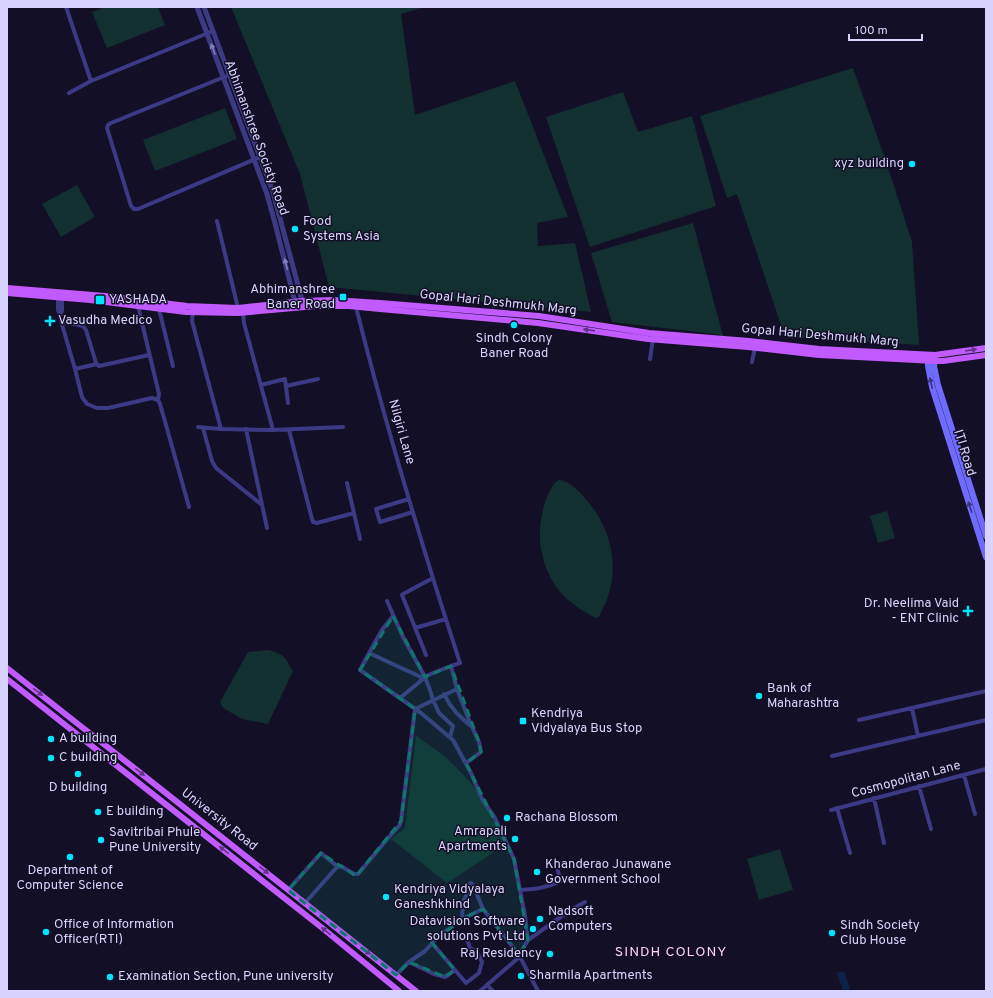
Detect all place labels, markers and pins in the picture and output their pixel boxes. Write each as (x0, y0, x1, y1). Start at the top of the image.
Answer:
place label: xyz building (834, 156, 904, 172)
marker: xyz building (907, 159, 917, 169)
place label: Food Systems Asia (303, 214, 380, 245)
marker: Food Systems Asia (290, 224, 300, 234)
place label: Abhimanshree Baner Road (250, 282, 335, 313)
place label: YASHADA (109, 292, 167, 308)
marker: Abhimanshree Baner Road (338, 292, 348, 302)
marker: YASHADA (94, 294, 106, 306)
place label: Vasudha Medico (58, 313, 152, 329)
marker: Vasudha Medico (45, 316, 55, 326)
marker: Sindh Colony Baner Road (509, 320, 519, 330)
place label: Sindh Colony Baner Road (476, 331, 553, 362)
place label: Dr. Neelima Vaid - ENT Clinic (864, 596, 959, 627)
marker: Dr. Neelima Vaid - ENT Clinic (962, 605, 974, 617)
place label: Bank of Maharashtra (767, 681, 839, 712)
marker: Bank of Maharashtra (754, 691, 764, 701)
place label: Kendriya Vidyalaya Bus Stop (531, 706, 642, 737)
marker: Kendriya Vidyalaya Bus Stop (518, 716, 528, 726)
place label: A building (59, 731, 117, 747)
marker: A building (46, 734, 56, 744)
place label: C building (59, 750, 117, 766)
marker: C building (46, 753, 56, 763)
marker: D building (73, 769, 83, 779)
place label: D building (49, 780, 107, 796)
place label: E building (106, 804, 164, 820)
marker: E building (93, 807, 103, 817)
place label: Rachana Blossom (515, 810, 618, 826)
marker: Rachana Blossom (502, 813, 512, 823)
place label: Amrapali Apartments (438, 824, 507, 855)
place label: Savitribai Phule Pune University (109, 825, 201, 856)
marker: Amrapali Apartments (510, 834, 520, 844)
marker: Savitribai Phule Pune University (96, 835, 106, 845)
marker: Department of Computer Science (65, 852, 75, 862)
place label: Khanderao Junawane Government School (545, 857, 671, 888)
place label: Department of Computer Science (16, 863, 124, 894)
marker: Khanderao Junawane Government School (532, 867, 542, 877)
place label: Kendriya Vidyalaya Ganeshkhind (394, 882, 505, 913)
marker: Kendriya Vidyalaya Ganeshkhind (381, 892, 391, 902)
place label: Nadsoft Computers (548, 904, 612, 935)
place label: Datavision Software solutions Pvt Ltd (410, 914, 525, 945)
marker: Nadsoft Computers (535, 914, 545, 924)
place label: Office of Information Officer(RTI) (54, 917, 174, 948)
place label: Sindh Society Club House (840, 918, 920, 949)
marker: Datavision Software solutions Pvt Ltd (528, 924, 538, 934)
marker: Office of Information Officer(RTI) (41, 927, 51, 937)
marker: Sindh Society Club House (827, 928, 837, 938)
place label: Raj Residency (460, 946, 542, 962)
marker: Raj Residency (545, 949, 555, 959)
place label: Sharmila Apartments (529, 968, 653, 984)
place label: Examination Section, Pune university (118, 969, 334, 985)
marker: Sharmila Apartments (516, 971, 526, 981)
marker: Examination Section, Pune university (105, 972, 115, 982)

